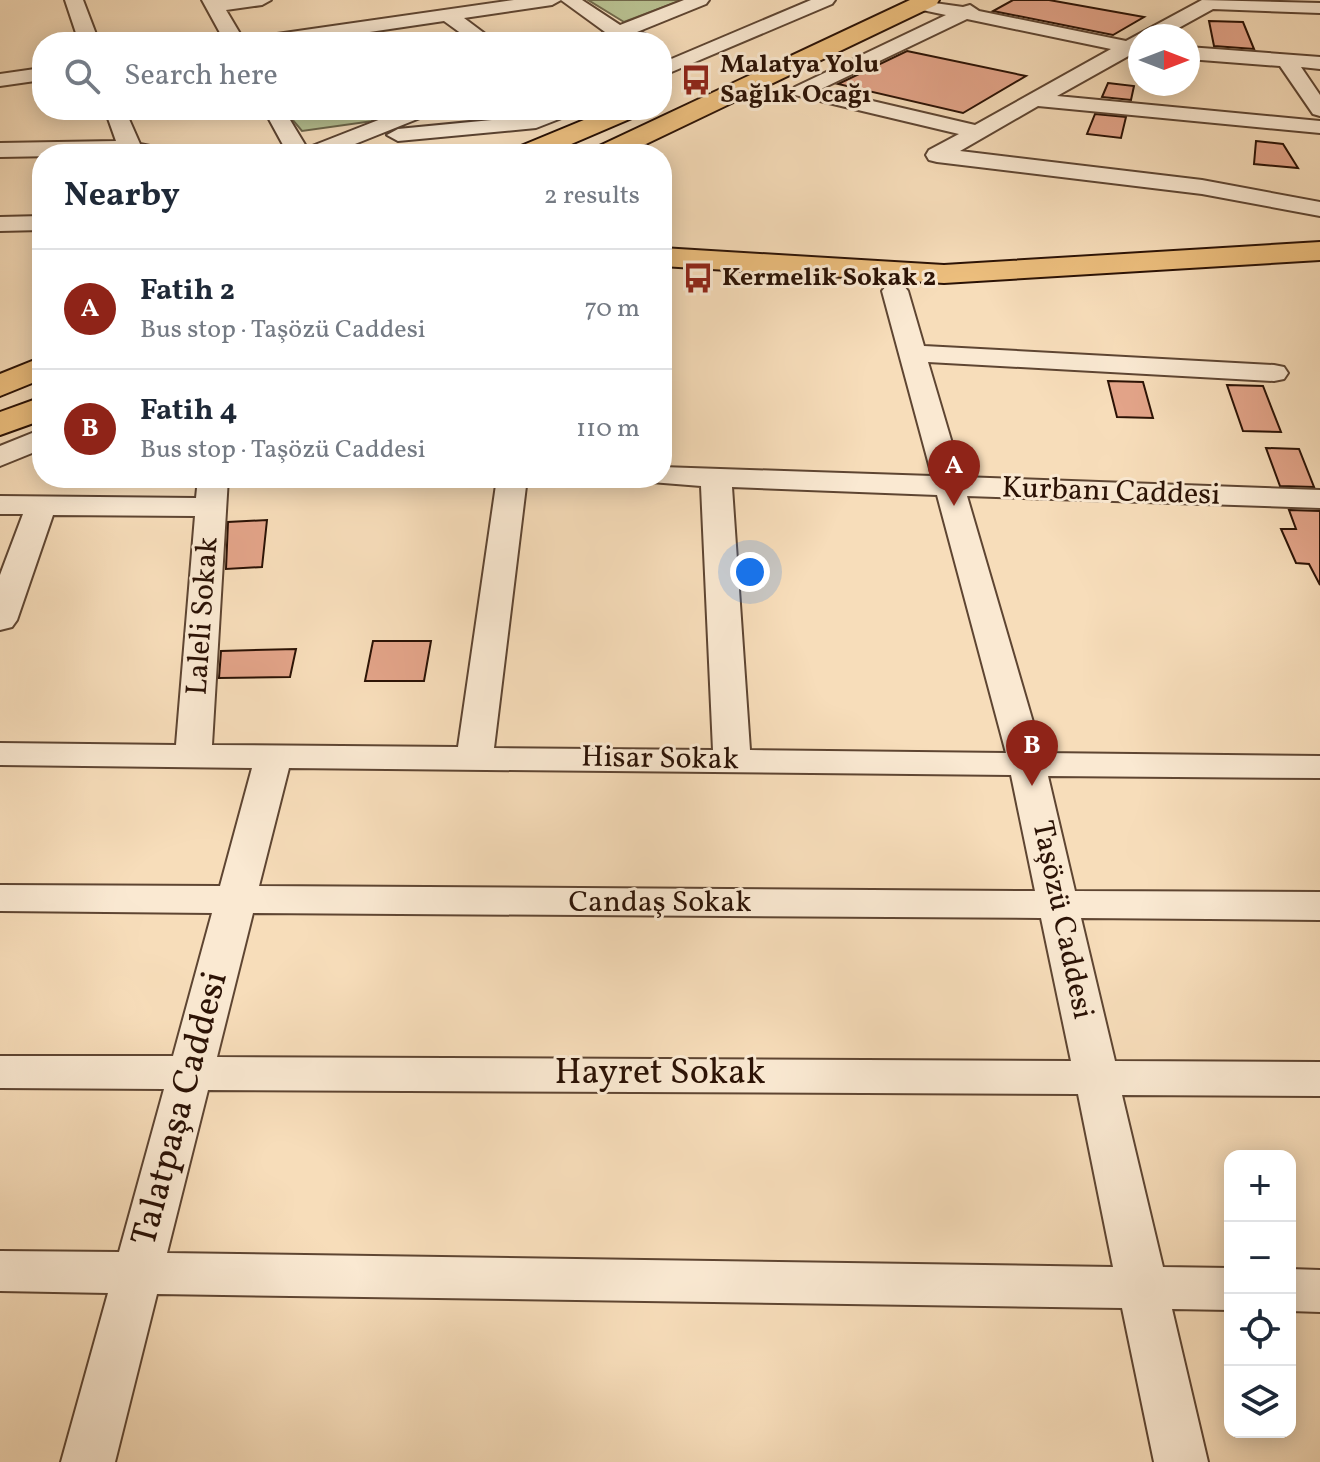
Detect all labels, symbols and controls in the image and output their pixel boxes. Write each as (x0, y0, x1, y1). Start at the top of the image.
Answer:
north arrow (1128, 24, 1200, 96)
search box (32, 32, 672, 120)
place label: Malatya Yolu Sağlık Ocağı (720, 47, 879, 113)
icon: search (60, 54, 104, 98)
text: Search here (124, 55, 278, 97)
bus stop icon: Malatya Yolu Sağlık Ocağı (679, 63, 713, 97)
text: Nearby (64, 173, 180, 220)
text: 2 results (544, 178, 640, 214)
place label: Kermelik Sokak 2 (722, 260, 936, 296)
bus stop icon: Kermelik Sokak 2 (681, 261, 715, 295)
text: Fatih 2 (140, 270, 235, 312)
text: A (81, 291, 99, 327)
text: 70 m (585, 291, 640, 327)
text: Bus stop · Taşözü Caddesi (140, 312, 426, 348)
text: Fatih 4 (140, 390, 238, 432)
text: B (81, 411, 99, 447)
text: 110 m (576, 411, 640, 447)
text: Bus stop · Taşözü Caddesi (140, 432, 426, 468)
pin: A (928, 440, 980, 506)
street label: Kurbanı Caddesi (1001, 467, 1221, 517)
street label: Laleli Sokak (177, 535, 229, 697)
your location (730, 552, 770, 592)
pin: B (1006, 720, 1058, 786)
street label: Hisar Sokak (581, 737, 739, 781)
street label: Taşözü Caddesi (1020, 817, 1104, 1023)
street label: Candaş Sokak (569, 882, 752, 924)
street label: Talatpaşa Caddesi (120, 966, 242, 1252)
street label: Hayret Sokak (554, 1049, 766, 1099)
map controls (1224, 1150, 1296, 1438)
button: + (1224, 1150, 1296, 1222)
button: − (1224, 1222, 1296, 1294)
button: locate (1224, 1294, 1296, 1366)
button: layers (1224, 1366, 1296, 1438)

